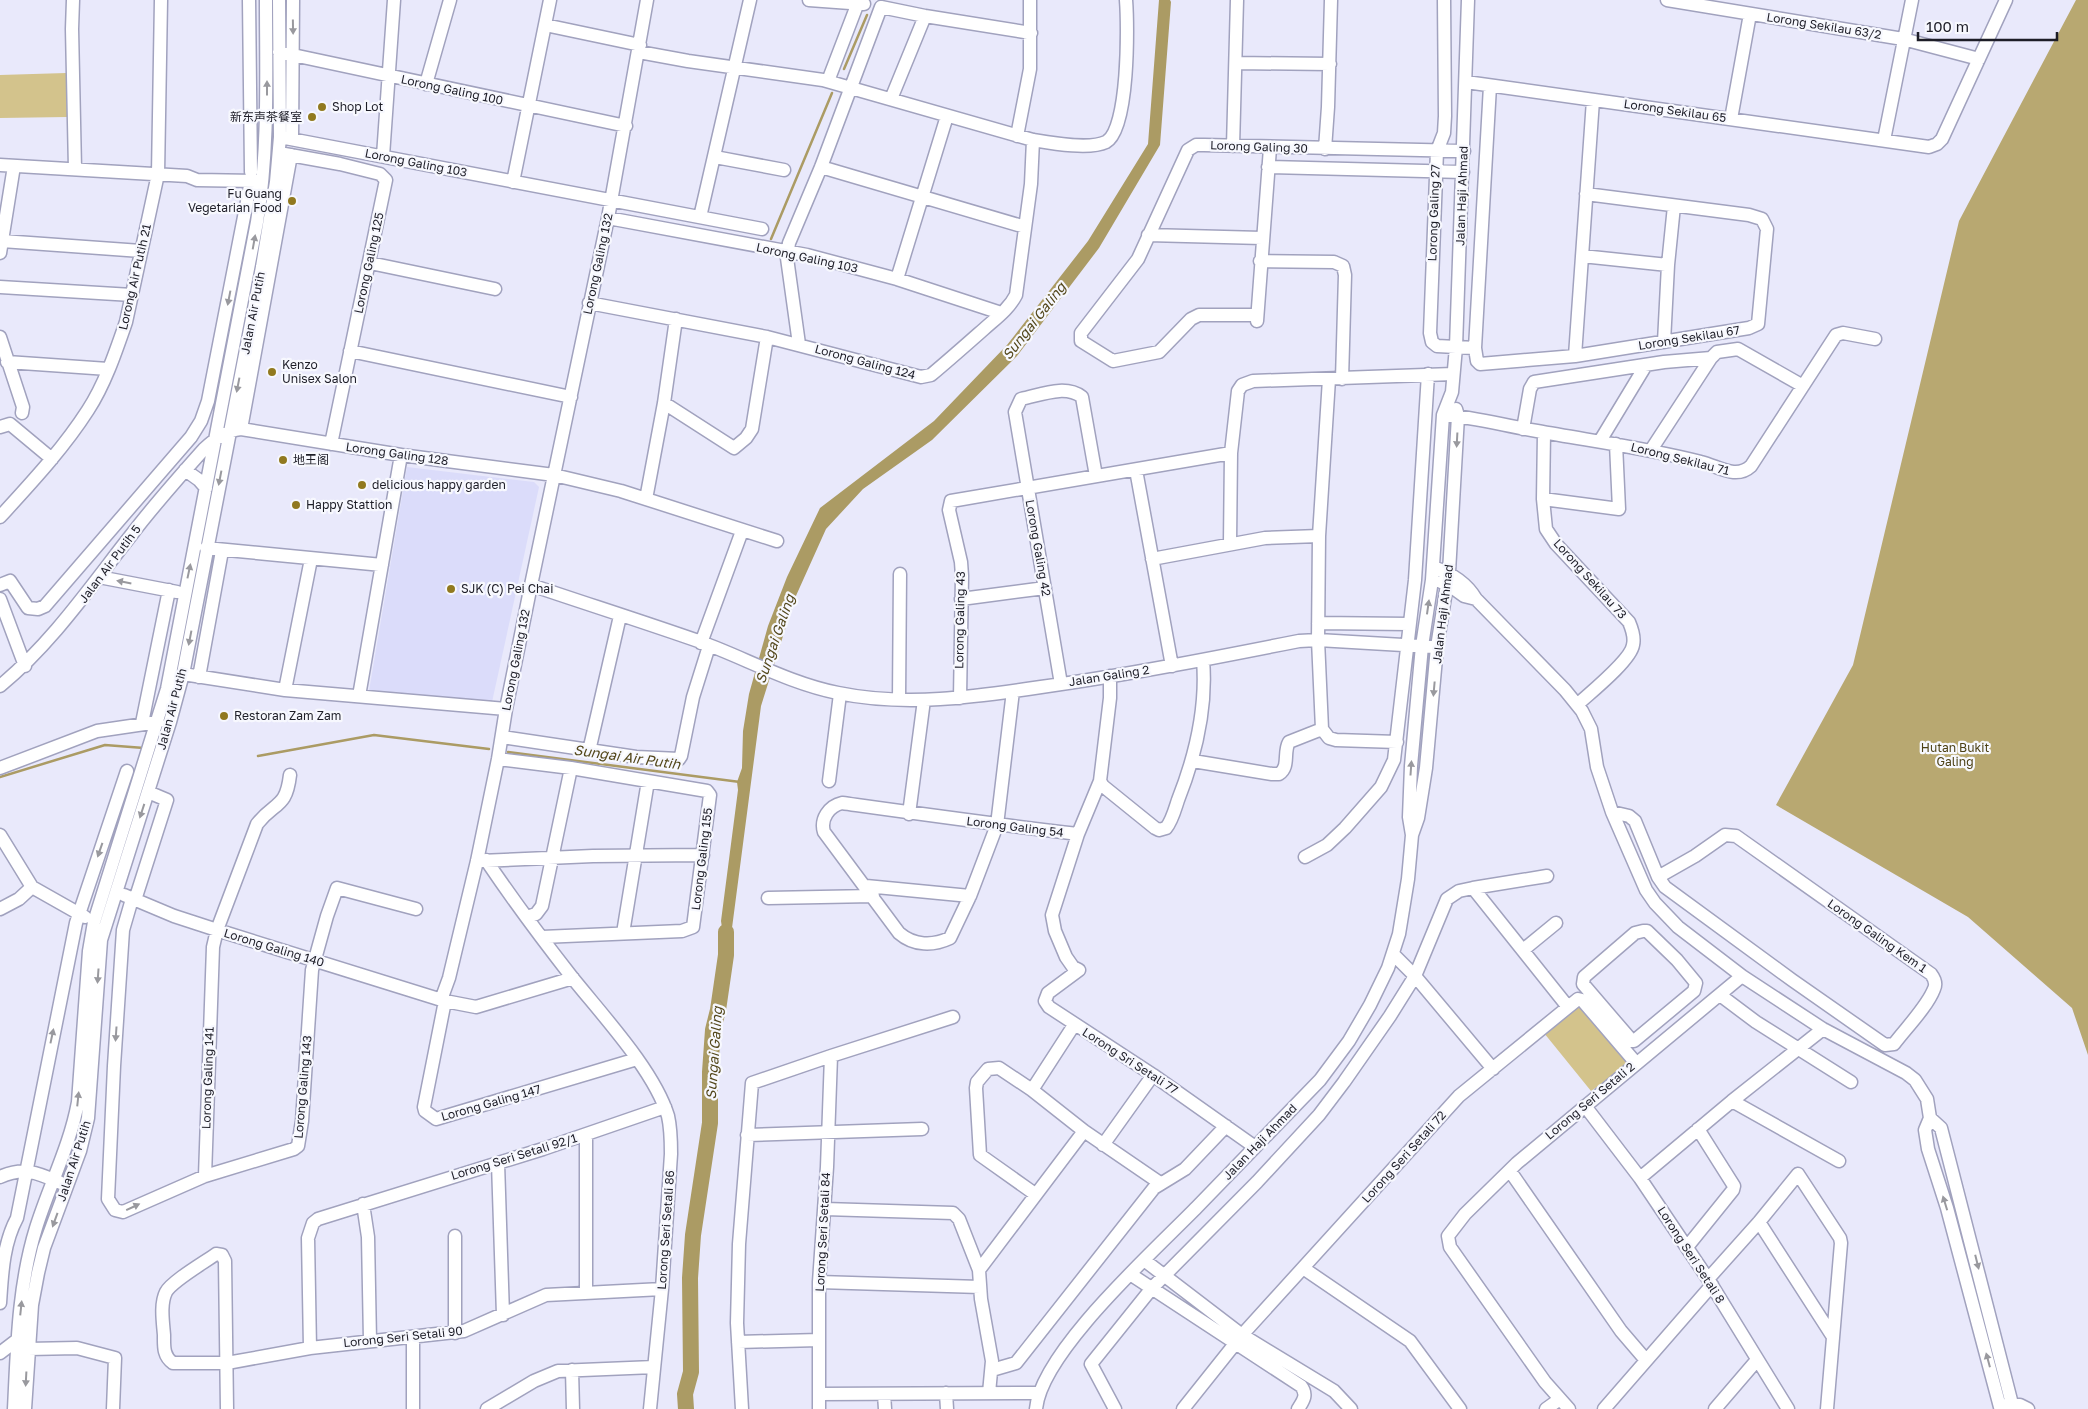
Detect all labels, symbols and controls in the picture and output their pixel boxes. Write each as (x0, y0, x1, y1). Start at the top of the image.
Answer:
street label: Lorong Sekilau 63/2 (1766, 9, 1883, 42)
scale bar (1918, 10, 2057, 42)
text: 100 m (1926, 17, 1969, 35)
one-way arrow (289, 20, 297, 36)
street label: Lorong Galing 100 (400, 71, 505, 108)
one-way arrow (263, 80, 271, 96)
street label: Lorong Sekilau 65 (1623, 96, 1727, 125)
place label: Shop Lot (332, 99, 384, 114)
marker: Shop Lot (316, 101, 328, 113)
place label: 新东声茶餐室 (230, 109, 302, 124)
marker: 新东声茶餐室 (306, 111, 318, 123)
street label: Lorong Galing 30 (1210, 137, 1308, 156)
street label: Lorong Galing 103 (364, 145, 468, 180)
street label: Jalan Haji Ahmad (1452, 146, 1471, 246)
street label: Lorong Galing 27 (1424, 164, 1443, 262)
place label: Fu Guang Vegetarian Food (188, 186, 282, 215)
marker: Fu Guang Vegetarian Food (286, 195, 298, 207)
street label: Lorong Galing 125 (350, 211, 387, 315)
street label: Lorong Galing 132 (579, 212, 616, 316)
street label: Lorong Air Putih 21 (115, 222, 154, 332)
one-way arrow (250, 234, 258, 250)
street label: Lorong Galing 103 (755, 239, 859, 276)
street label: Jalan Air Putih (237, 270, 268, 356)
water label: Sungai Galing (998, 278, 1070, 363)
one-way arrow (225, 290, 233, 305)
street label: Lorong Sekilau 67 (1637, 322, 1741, 353)
street label: Lorong Galing 124 (813, 341, 917, 382)
place label: Kenzo Unisex Salon (282, 357, 357, 386)
marker: Kenzo Unisex Salon (266, 366, 278, 378)
one-way arrow (234, 377, 242, 393)
one-way arrow (1452, 432, 1460, 448)
street label: Lorong Galing 128 (345, 439, 449, 468)
street label: Lorong Sekilau 71 (1629, 439, 1731, 478)
place label: 地王阁 (293, 452, 329, 467)
marker: 地王阁 (277, 454, 289, 466)
one-way arrow (216, 470, 224, 486)
place label: delicious happy garden (372, 477, 506, 492)
marker: delicious happy garden (356, 479, 368, 491)
place label: Happy Stattion (306, 497, 392, 512)
street label: Lorong Galing 42 (1023, 498, 1054, 597)
marker: Happy Stattion (290, 499, 302, 511)
street label: Jalan Air Putih 5 (75, 522, 144, 606)
street label: Lorong Sekilau 73 (1551, 536, 1630, 622)
street label: Jalan Haji Ahmad (1429, 563, 1456, 664)
one-way arrow (185, 564, 193, 579)
street label: Lorong Galing 43 (951, 571, 968, 669)
one-way arrow (116, 578, 132, 586)
place label: SJK (C) Pei Chai (461, 581, 553, 596)
marker: SJK (C) Pei Chai (445, 583, 457, 595)
water label: Sungai Galing (751, 591, 798, 686)
one-way arrow (1424, 598, 1432, 614)
street label: Lorong Galing 132 (498, 608, 533, 712)
one-way arrow (185, 630, 193, 646)
street label: Jalan Galing 2 (1068, 662, 1150, 689)
street label: Jalan Air Putih (153, 666, 190, 751)
one-way arrow (1429, 681, 1437, 697)
place label: Restoran Zam Zam (234, 708, 341, 723)
marker: Restoran Zam Zam (218, 710, 230, 722)
park label: Hutan Bukit Galing (1921, 740, 1989, 769)
water label: Sungai Air Putih (573, 741, 683, 773)
one-way arrow (1408, 760, 1416, 776)
one-way arrow (138, 804, 146, 819)
street label: Lorong Galing 155 (688, 807, 715, 911)
street label: Lorong Galing 54 (966, 813, 1065, 840)
one-way arrow (96, 843, 103, 858)
street label: Lorong Galing Kem 1 (1825, 896, 1930, 976)
street label: Lorong Galing 140 (222, 925, 326, 970)
one-way arrow (93, 968, 101, 984)
water label: Sungai Galing (702, 1005, 725, 1100)
street label: Lorong Sri Setali 77 (1080, 1024, 1181, 1097)
one-way arrow (112, 1026, 120, 1042)
street label: Lorong Galing 141 (198, 1026, 217, 1129)
one-way arrow (49, 1028, 57, 1044)
street label: Lorong Galing 143 (291, 1035, 314, 1139)
street label: Lorong Seri Setali 2 (1542, 1059, 1638, 1142)
street label: Lorong Galing 147 (439, 1081, 542, 1124)
one-way arrow (74, 1091, 82, 1107)
street label: Jalan Haji Ahmad (1220, 1100, 1300, 1183)
street label: Lorong Seri Setali 72 (1358, 1108, 1449, 1206)
street label: Jalan Air Putih (53, 1119, 94, 1203)
street label: Lorong Seri Setali 92/1 (449, 1130, 579, 1183)
street label: Lorong Seri Setali 86 (654, 1170, 677, 1290)
street label: Lorong Seri Setali 84 (812, 1172, 833, 1292)
one-way arrow (1941, 1196, 1949, 1211)
one-way arrow (126, 1203, 140, 1211)
street label: Lorong Seri Setali 8 (1654, 1203, 1728, 1306)
one-way arrow (51, 1213, 59, 1228)
one-way arrow (1973, 1255, 1981, 1270)
one-way arrow (17, 1300, 25, 1316)
street label: Lorong Seri Setali 90 (343, 1323, 463, 1350)
one-way arrow (1983, 1353, 1991, 1368)
one-way arrow (22, 1371, 30, 1387)

